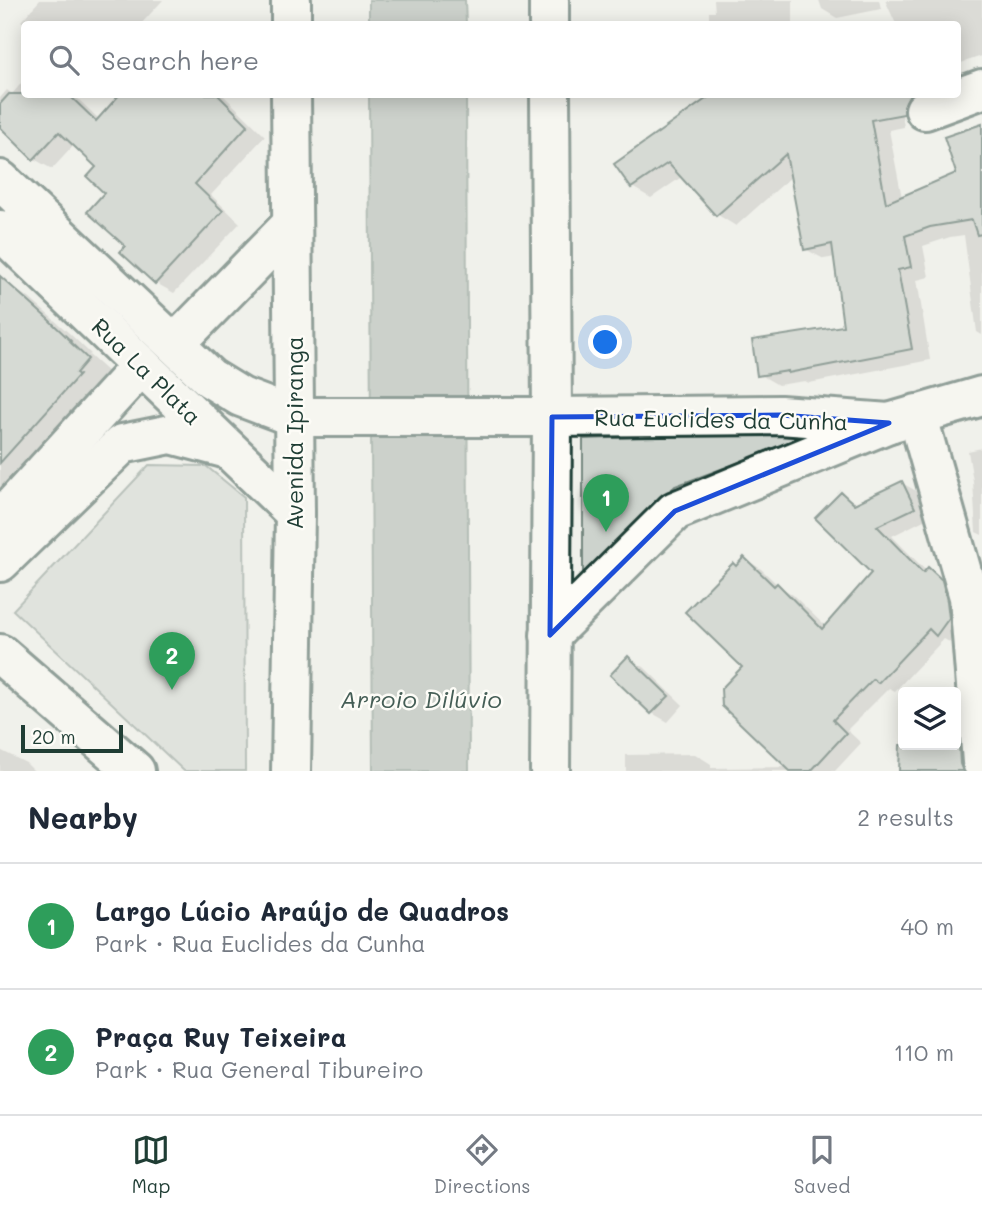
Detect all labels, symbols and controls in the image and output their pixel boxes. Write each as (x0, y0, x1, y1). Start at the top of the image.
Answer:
search box (21, 21, 961, 98)
icon: search (45, 41, 83, 79)
text: Search here (101, 43, 259, 77)
street label: Rua La Plata (86, 311, 208, 431)
your location (588, 325, 622, 359)
street label: Avenida Ipiranga (279, 336, 309, 530)
street label: Rua Euclides da Cunha (594, 402, 848, 436)
pin: 1 (583, 474, 629, 532)
pin: 2 (149, 632, 195, 690)
water label: Arroio Dilúvio (340, 683, 502, 714)
map controls (898, 687, 961, 750)
button: layers (898, 687, 961, 750)
scale bar (21, 722, 122, 754)
text: 20 m (32, 724, 76, 749)
text: Nearby (28, 797, 138, 837)
text: 2 results (857, 802, 954, 832)
text: Largo Lúcio Araújo de Quadros (95, 894, 509, 928)
text: 1 (46, 911, 56, 941)
text: 40 m (901, 911, 954, 941)
text: Park · Rua Euclides da Cunha (95, 928, 426, 958)
text: Praça Ruy Teixeira (95, 1020, 347, 1054)
text: 2 (45, 1037, 57, 1067)
text: 110 m (894, 1037, 954, 1067)
text: Park · Rua General Tibureiro (95, 1054, 423, 1084)
tab: Map (132, 1131, 170, 1198)
tab: Directions (434, 1131, 530, 1198)
tab: Saved (794, 1131, 850, 1198)

